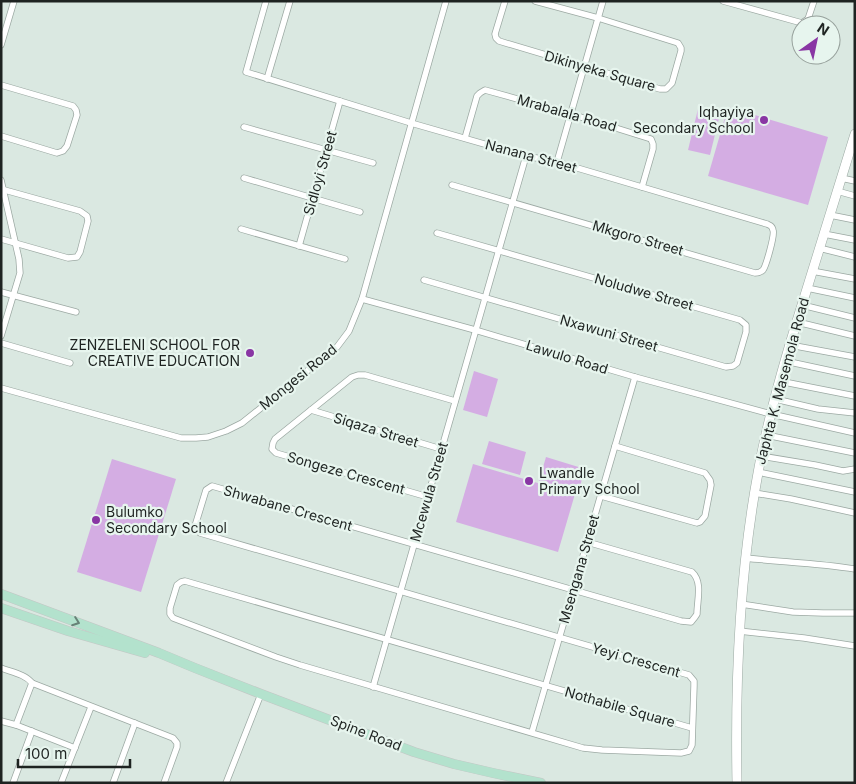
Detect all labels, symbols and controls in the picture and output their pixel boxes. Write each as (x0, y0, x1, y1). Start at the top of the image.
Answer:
north arrow (791, 15, 841, 65)
text: N (814, 19, 832, 39)
street label: Dikinyeka Square (543, 47, 658, 95)
street label: Mrabalala Road (516, 90, 619, 135)
place label: Iqhayiya Secondary School (633, 103, 754, 136)
marker: Iqhayiya Secondary School (758, 114, 770, 126)
street label: Sidloyi Street (299, 128, 340, 217)
street label: Nanana Street (483, 135, 579, 176)
street label: Mkgoro Street (591, 216, 686, 259)
street label: Noludwe Street (593, 269, 696, 314)
street label: Japhta K. Masemola Road (751, 295, 812, 466)
street label: Nxawuni Street (558, 310, 660, 355)
place label: ZENZELENI SCHOOL FOR CREATIVE EDUCATION (70, 336, 240, 369)
street label: Lawulo Road (524, 336, 610, 377)
street label: Mongesi Road (256, 340, 340, 413)
marker: ZENZELENI SCHOOL FOR CREATIVE EDUCATION (244, 347, 256, 359)
street label: Siqaza Street (332, 409, 421, 451)
street label: Mcewula Street (406, 440, 451, 544)
street label: Songeze Crescent (285, 448, 407, 498)
place label: Lwandle Primary School (539, 464, 640, 497)
marker: Lwandle Primary School (523, 475, 535, 487)
street label: Shwabane Crescent (222, 481, 355, 534)
place label: Bulumko Secondary School (106, 503, 227, 536)
street label: Msengana Street (555, 512, 602, 625)
marker: Bulumko Secondary School (90, 514, 102, 526)
one-way arrow (71, 616, 79, 626)
street label: Yeyi Crescent (590, 639, 683, 680)
street label: Nothabile Square (563, 683, 677, 730)
street label: Spine Road (328, 711, 404, 754)
scale bar (18, 736, 130, 768)
text: 100 m (25, 744, 67, 763)

